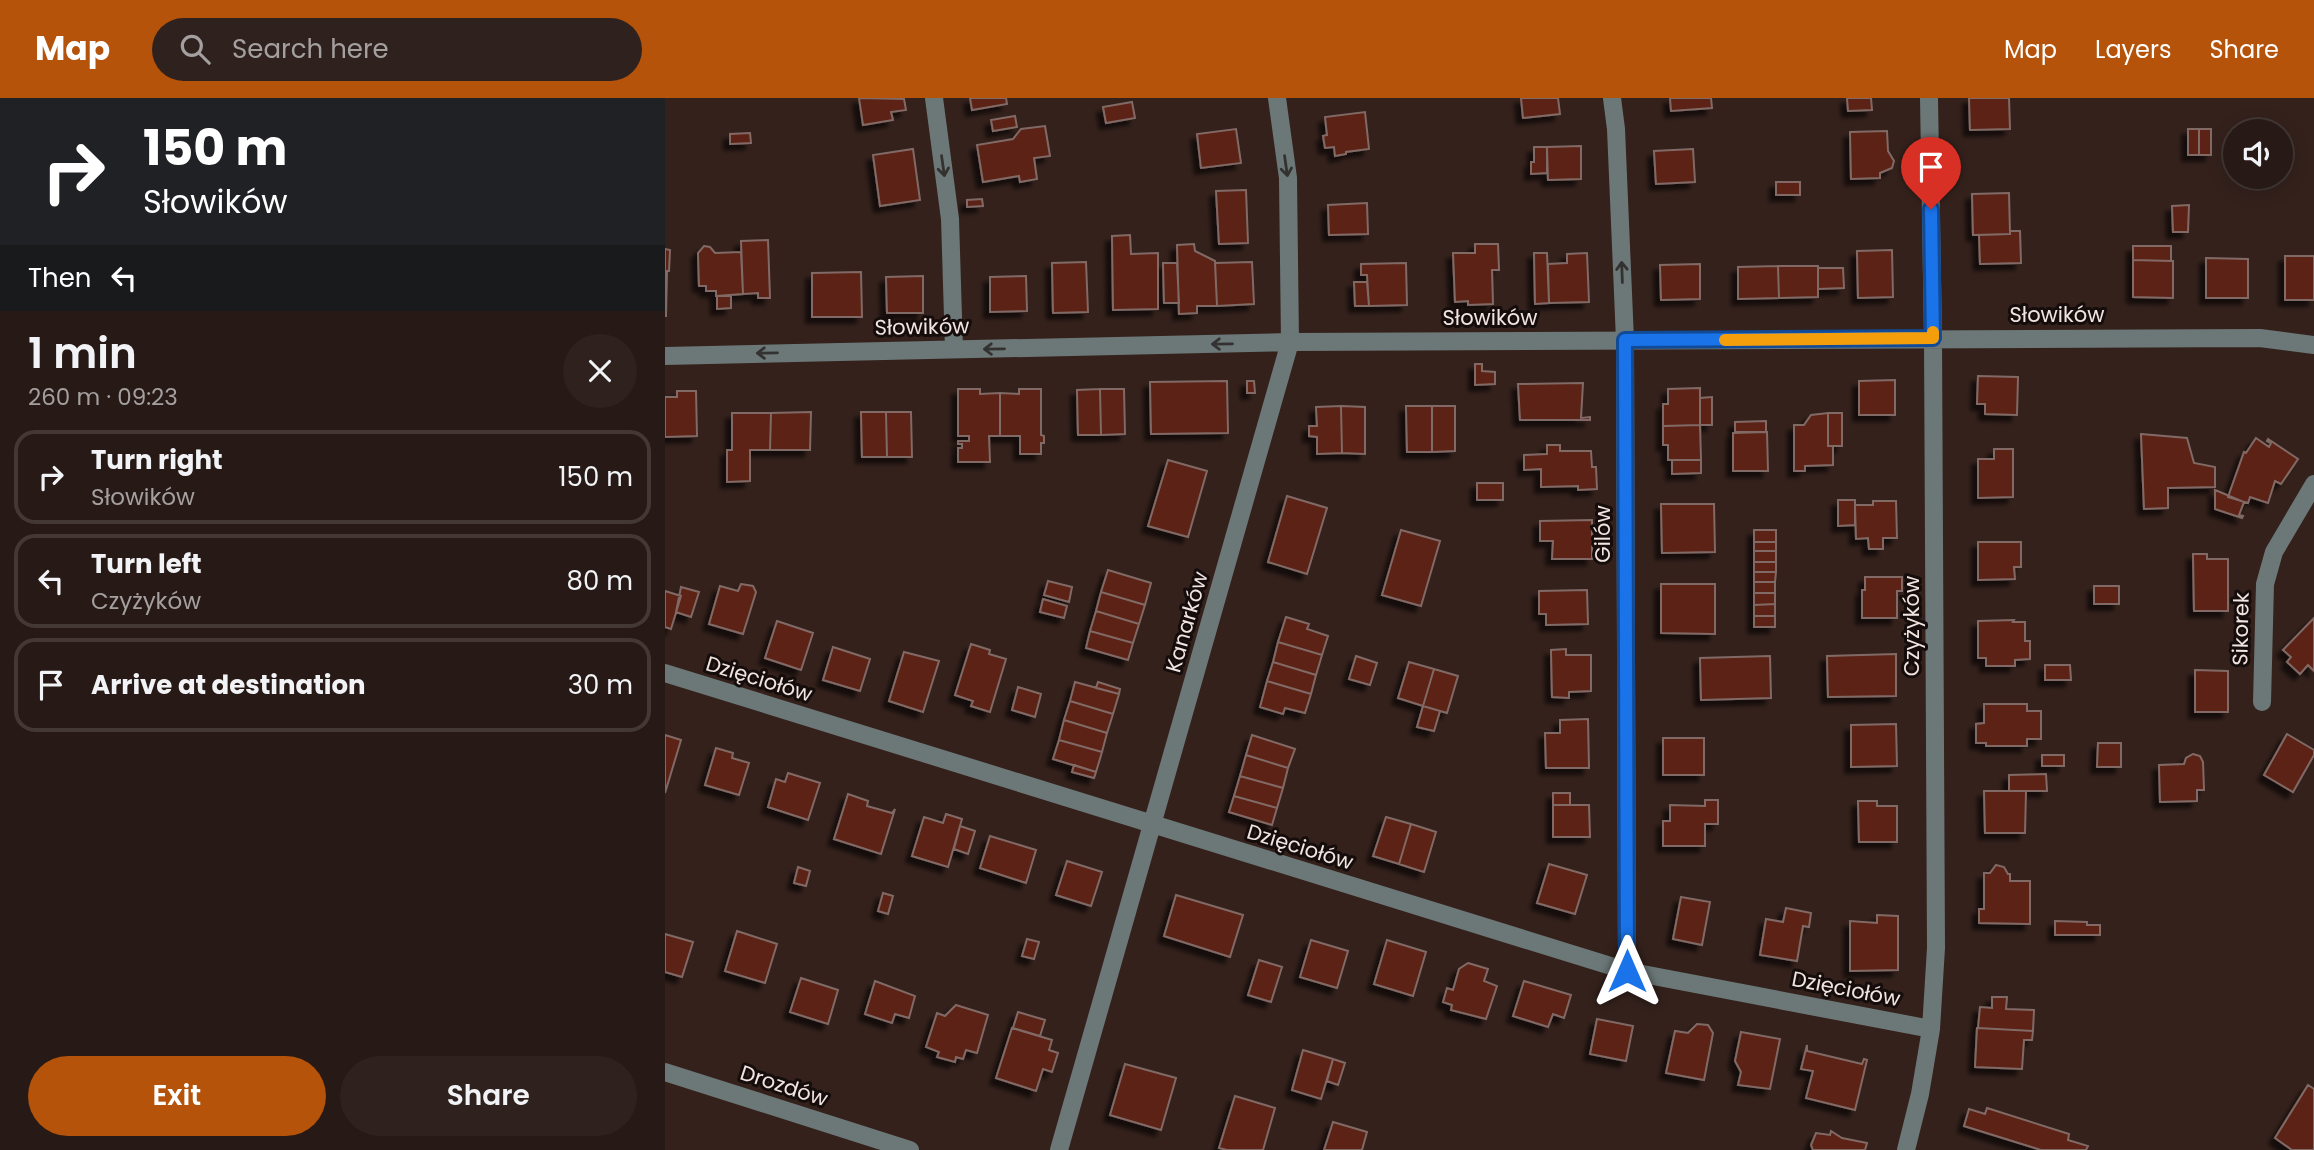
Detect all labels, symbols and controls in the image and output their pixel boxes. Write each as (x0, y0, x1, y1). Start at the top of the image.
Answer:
search box (152, 18, 642, 81)
text: Map (35, 25, 110, 72)
icon: search (176, 30, 214, 68)
text: Search here (232, 31, 389, 67)
text: Map (2004, 33, 2057, 66)
text: Layers (2095, 33, 2171, 66)
text: Share (2209, 33, 2279, 66)
text: 150 m (143, 114, 288, 182)
map controls (2223, 119, 2293, 189)
button: sound (2223, 119, 2293, 189)
icon: right (28, 126, 119, 217)
pin (1901, 137, 1961, 209)
icon: arrive (1912, 148, 1950, 186)
one-way arrow (936, 154, 949, 176)
one-way arrow (1280, 154, 1293, 176)
text: Słowików (143, 179, 288, 224)
icon: left (105, 259, 143, 297)
text: Then (28, 260, 91, 296)
one-way arrow (1615, 261, 1628, 284)
street label: Słowików (2010, 300, 2104, 329)
street label: Słowików (1443, 303, 1537, 332)
street label: Słowików (874, 311, 970, 342)
text: 1 min (28, 324, 137, 383)
button: close (563, 334, 637, 408)
one-way arrow (1211, 337, 1234, 350)
one-way arrow (983, 342, 1006, 355)
one-way arrow (756, 347, 779, 360)
text: 260 m · 09:23 (28, 381, 178, 413)
text: Turn right (91, 442, 223, 478)
icon: right (32, 458, 70, 496)
text: 150 m (558, 459, 633, 495)
text: Słowików (91, 481, 195, 513)
street label: Gilów (1588, 505, 1617, 563)
text: Turn left (91, 546, 202, 582)
icon: left (32, 562, 70, 600)
text: 80 m (567, 563, 633, 599)
street label: Kanarków (1158, 568, 1215, 676)
street label: Czyżyków (1897, 576, 1926, 676)
text: Czyżyków (91, 585, 201, 617)
street label: Sikorek (2225, 592, 2256, 666)
street label: Dzięciołów (702, 649, 816, 708)
icon: arrive (32, 666, 70, 704)
text: Arrive at destination (91, 667, 366, 703)
text: 30 m (568, 667, 633, 703)
street label: Dzięciołów (1243, 817, 1357, 876)
position arrow (1590, 934, 1664, 1008)
street label: Dzięciołów (1789, 964, 1903, 1013)
button: Exit (28, 1056, 326, 1136)
button: Share (340, 1056, 637, 1136)
street label: Drozdów (737, 1058, 832, 1113)

